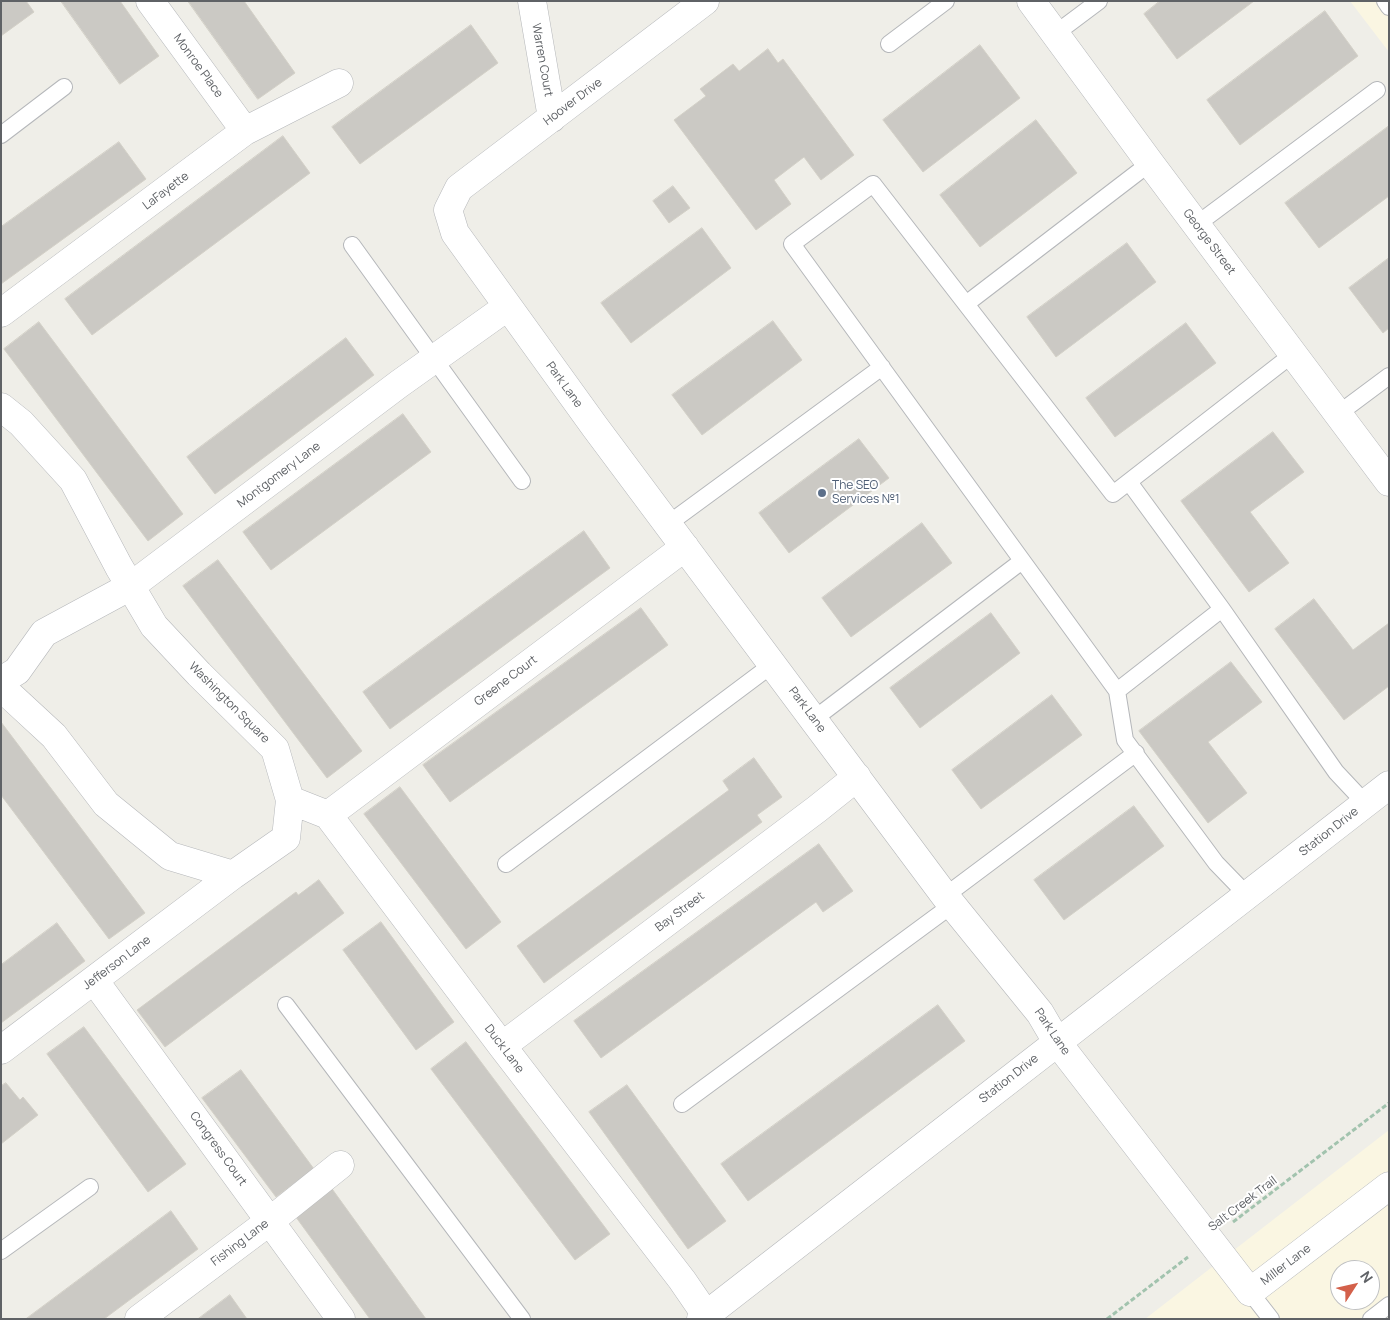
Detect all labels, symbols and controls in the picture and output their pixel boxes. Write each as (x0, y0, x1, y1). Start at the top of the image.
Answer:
street label: Warren Court (528, 22, 556, 98)
street label: Monroe Place (170, 31, 226, 101)
street label: Hoover Drive (541, 75, 605, 129)
street label: LaFayette (140, 169, 192, 213)
street label: George Street (1180, 206, 1238, 278)
street label: Park Lane (543, 359, 585, 411)
street label: Montgomery Lane (235, 439, 323, 511)
place label: The SEO Services №1 (832, 479, 900, 507)
marker: The SEO Services №1 (816, 487, 828, 499)
street label: Greene Court (472, 653, 540, 709)
street label: Washington Square (186, 660, 272, 746)
street label: Park Lane (785, 684, 829, 736)
street label: Station Drive (1297, 804, 1361, 860)
street label: Bay Street (653, 889, 707, 935)
street label: Jefferson Lane (80, 933, 154, 993)
street label: Park Lane (1031, 1006, 1073, 1058)
street label: Duck Lane (481, 1022, 527, 1076)
street label: Station Drive (977, 1051, 1041, 1107)
street label: Congress Court (186, 1109, 250, 1189)
street label: Salt Creek Trail (1206, 1174, 1280, 1234)
street label: Fishing Lane (208, 1217, 272, 1269)
street label: Miller Lane (1258, 1241, 1314, 1289)
north arrow (1330, 1260, 1380, 1310)
text: N (1356, 1267, 1378, 1286)

